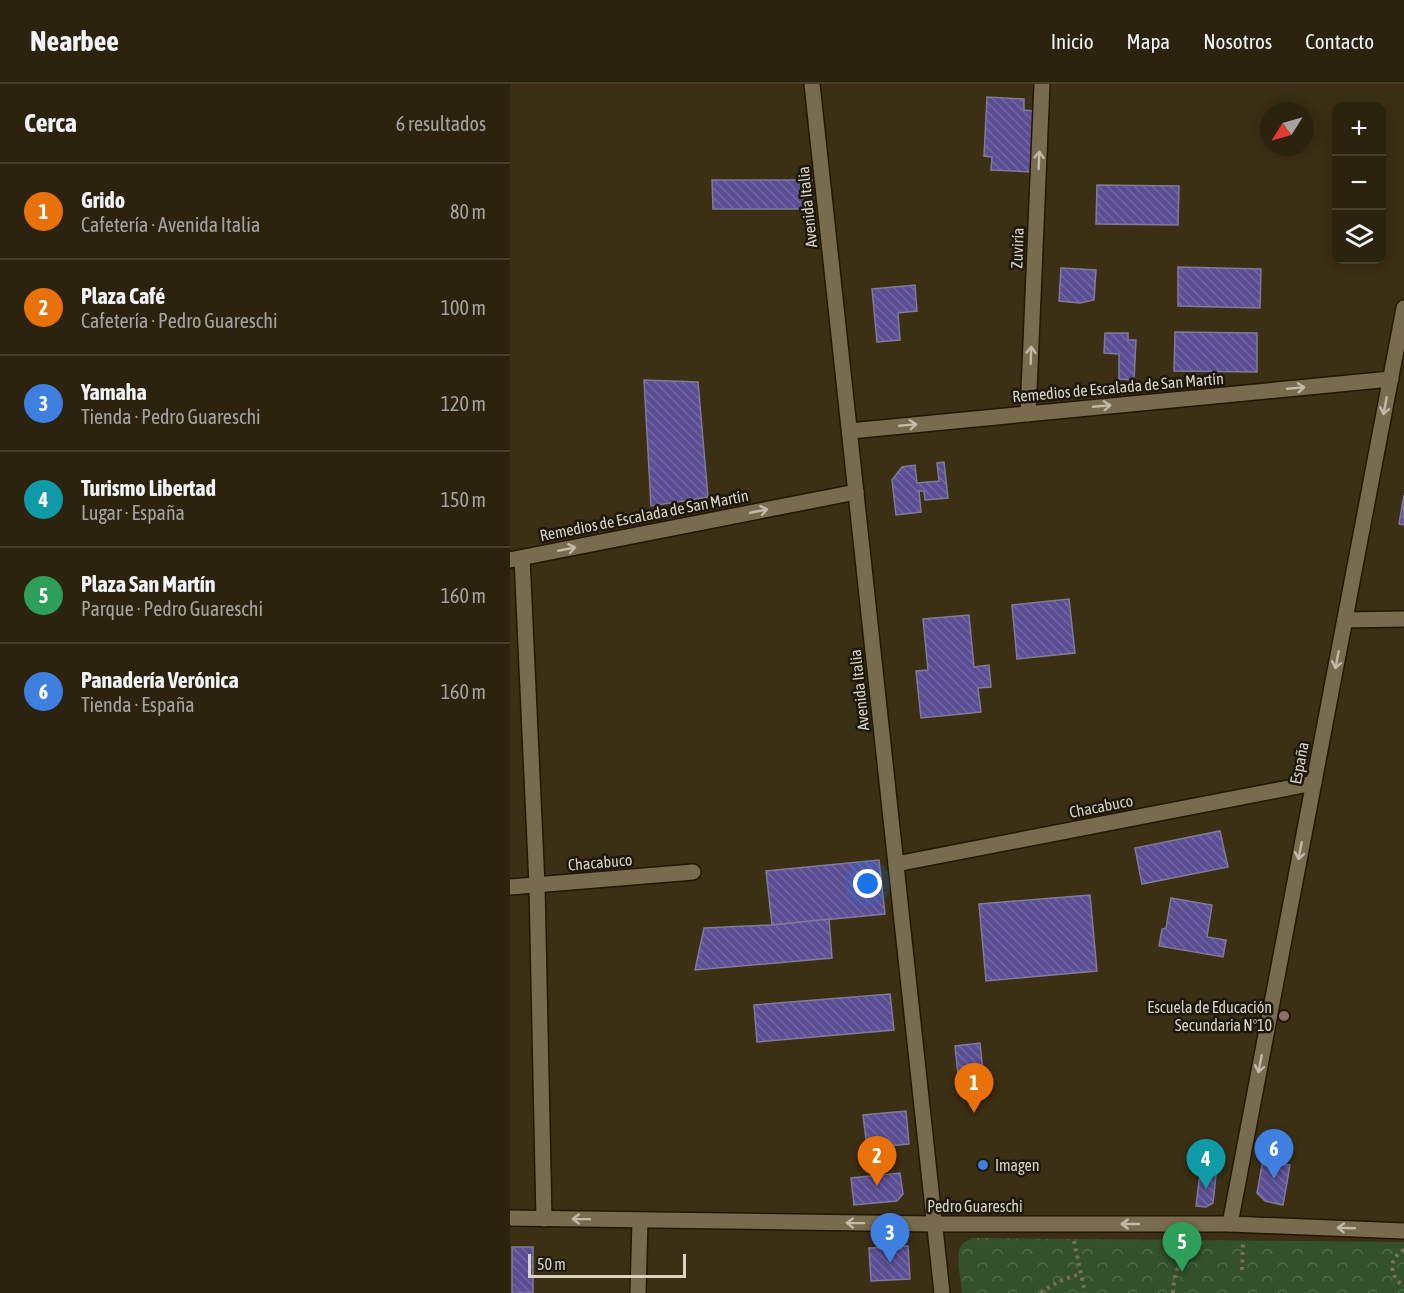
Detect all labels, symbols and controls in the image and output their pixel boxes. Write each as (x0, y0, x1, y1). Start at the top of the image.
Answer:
text: Nearbee (30, 25, 119, 57)
text: Inicio (1051, 29, 1094, 53)
text: Mapa (1127, 29, 1170, 53)
text: Nosotros (1203, 29, 1272, 53)
text: Contacto (1305, 29, 1374, 53)
north arrow (1260, 102, 1314, 156)
map controls (1332, 102, 1386, 264)
button: + (1332, 102, 1386, 156)
text: Cerca (24, 108, 77, 138)
text: 6 resultados (396, 112, 486, 135)
one-way arrow (1033, 151, 1044, 171)
button: − (1332, 156, 1386, 210)
street label: Avenida Italia (794, 165, 820, 249)
text: Grido (81, 187, 125, 213)
text: 1 (39, 200, 48, 223)
text: 80 m (450, 200, 486, 223)
button: layers (1332, 210, 1386, 264)
text: Cafetería · Avenida Italia (81, 213, 260, 236)
street label: Zuviría (1007, 227, 1027, 269)
text: Plaza Café (81, 283, 165, 309)
text: 2 (39, 296, 48, 319)
text: 100 m (441, 296, 486, 319)
text: Cafetería · Pedro Guareschi (81, 309, 278, 332)
one-way arrow (1025, 346, 1036, 366)
street label: Remedios de Escalada de San Martín (1011, 369, 1225, 405)
text: Yamaha (81, 379, 147, 405)
one-way arrow (1286, 382, 1305, 393)
text: 3 (39, 392, 48, 415)
text: 120 m (441, 392, 486, 415)
one-way arrow (1380, 396, 1391, 416)
one-way arrow (1091, 400, 1111, 411)
text: Tienda · Pedro Guareschi (81, 405, 261, 428)
one-way arrow (897, 419, 917, 430)
text: Turismo Libertad (81, 475, 216, 501)
street label: Remedios de Escalada de San Martín (538, 486, 750, 544)
text: 4 (39, 488, 48, 511)
text: 150 m (441, 488, 486, 511)
text: Lugar · España (81, 501, 185, 524)
one-way arrow (749, 505, 768, 516)
one-way arrow (557, 543, 577, 554)
text: Plaza San Martín (81, 571, 215, 597)
text: 5 (39, 584, 48, 607)
text: 160 m (441, 584, 486, 607)
text: Parque · Pedro Guareschi (81, 597, 263, 620)
street label: Avenida Italia (846, 648, 872, 732)
one-way arrow (1331, 650, 1342, 669)
text: Panadería Verónica (81, 667, 239, 693)
text: 6 (39, 680, 48, 703)
text: 160 m (441, 680, 486, 703)
text: Tienda · España (81, 693, 195, 716)
street label: España (1286, 740, 1313, 786)
street label: Chacabuco (1068, 791, 1134, 821)
one-way arrow (1295, 841, 1306, 861)
street label: Chacabuco (567, 850, 633, 874)
your location (853, 869, 882, 898)
place label: Escuela de Educación Secundaria Nº10 (1147, 998, 1272, 1034)
marker: Escuela de Educación Secundaria Nº10 (1277, 1009, 1291, 1023)
one-way arrow (1254, 1053, 1265, 1073)
pin: 1 (954, 1064, 994, 1113)
pin: 6 (1254, 1130, 1293, 1179)
pin: 2 (858, 1136, 896, 1186)
pin: 4 (1186, 1140, 1226, 1189)
place label: Imagen (995, 1156, 1040, 1175)
marker: Imagen (976, 1158, 990, 1172)
street label: Pedro Guareschi (927, 1197, 1023, 1215)
one-way arrow (572, 1214, 592, 1225)
pin: 3 (870, 1214, 910, 1263)
one-way arrow (846, 1217, 866, 1229)
one-way arrow (1120, 1218, 1140, 1230)
pin: 5 (1162, 1222, 1202, 1272)
one-way arrow (1336, 1223, 1356, 1234)
scale bar (528, 1251, 686, 1278)
text: 50 m (537, 1255, 566, 1273)

